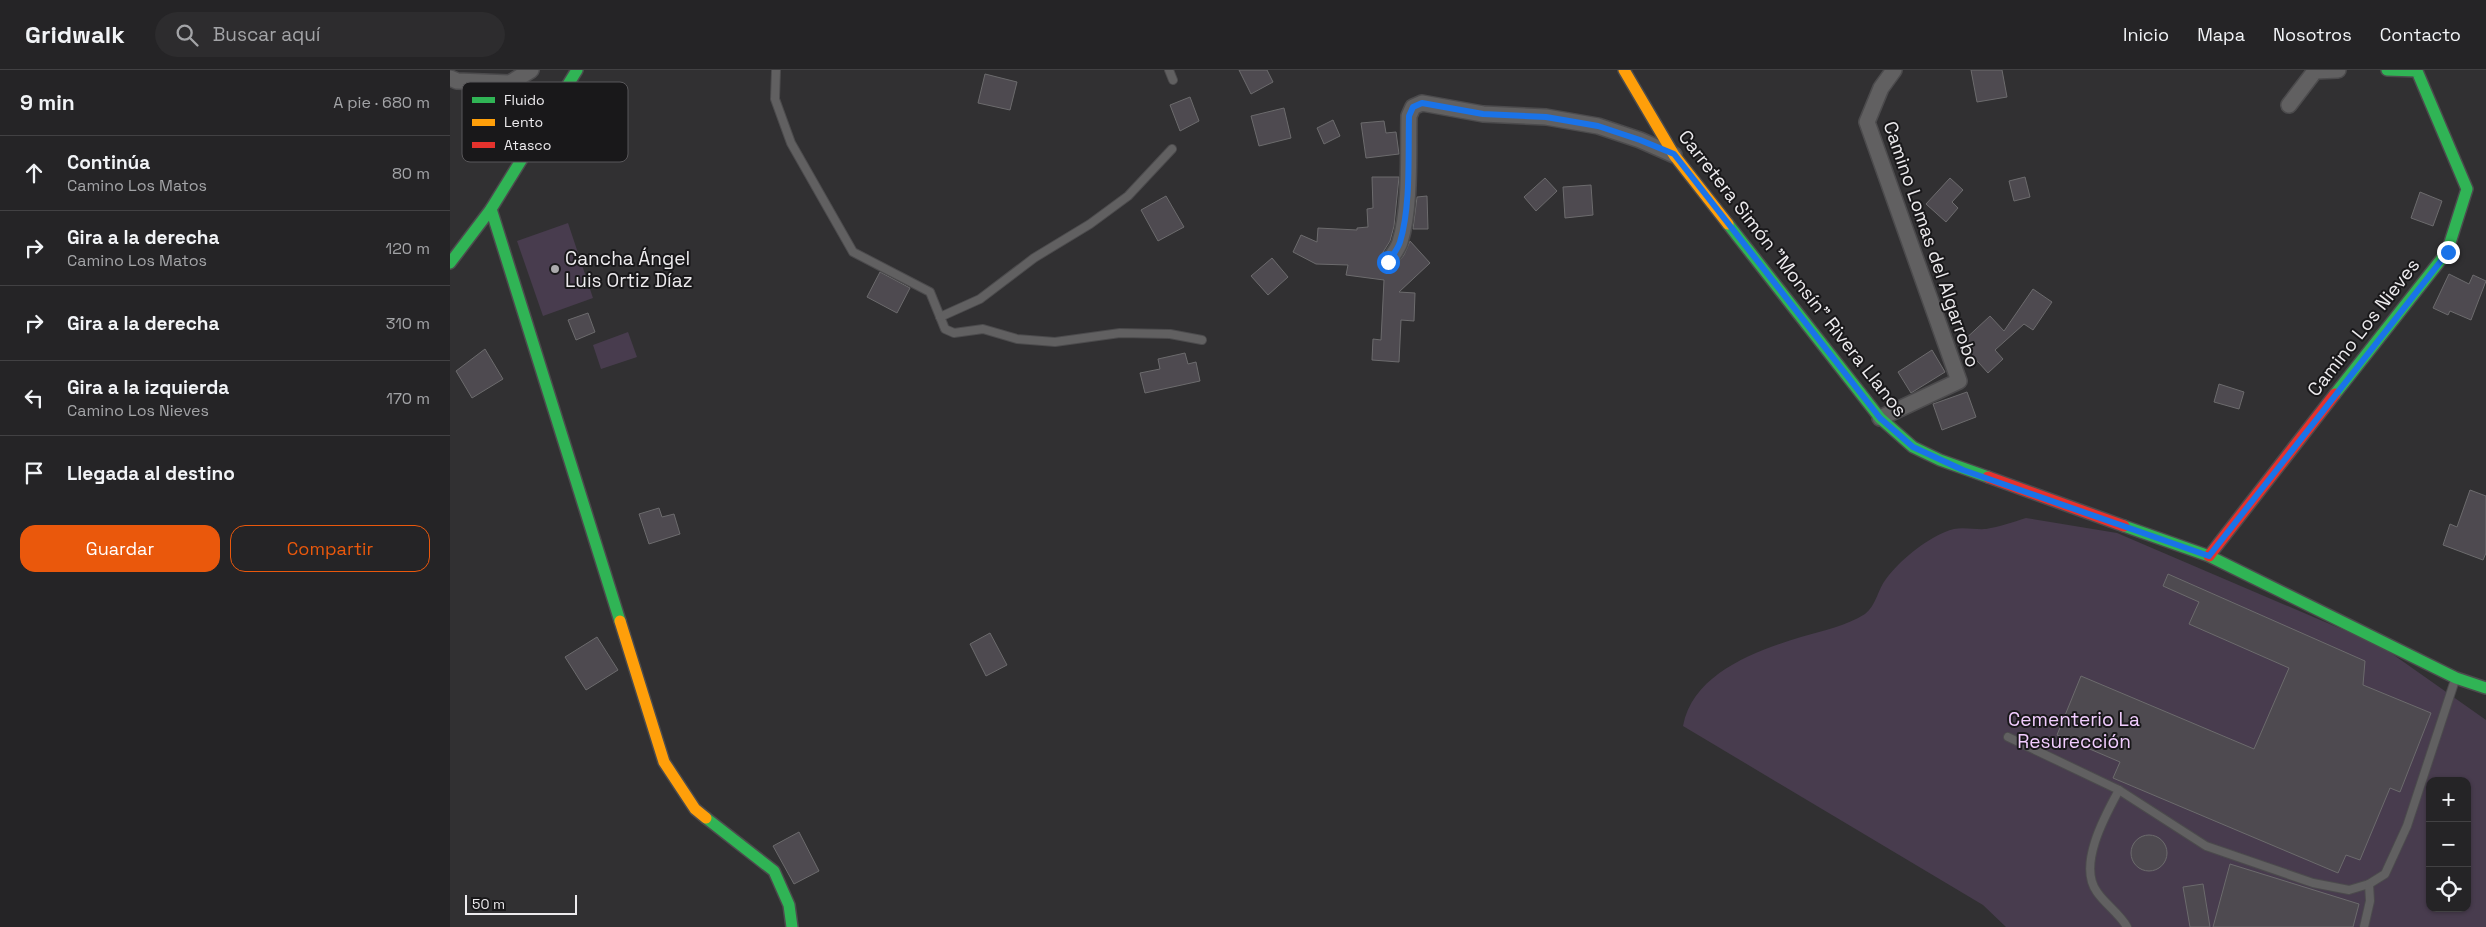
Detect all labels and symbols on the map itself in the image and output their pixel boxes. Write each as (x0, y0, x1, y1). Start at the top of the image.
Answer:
legend (462, 82, 628, 162)
text: Fluido (504, 91, 545, 109)
text: Lento (504, 113, 543, 131)
street label: Camino Lomas del Algarrobo (1878, 118, 1985, 371)
street label: Carretera Simón "Monsín" Rivera Llanos (1673, 125, 1913, 422)
text: Atasco (504, 136, 551, 154)
route end (2437, 241, 2460, 264)
place label: Cancha Ángel Luis Ortiz Díaz (565, 246, 693, 293)
route start (1377, 251, 1400, 274)
street label: Camino Los Nieves (2302, 253, 2425, 401)
marker: Cancha Ángel Luis Ortiz Díaz (549, 263, 561, 275)
park label: Cementerio La Resurección (2008, 707, 2140, 754)
scale bar (465, 892, 578, 915)

